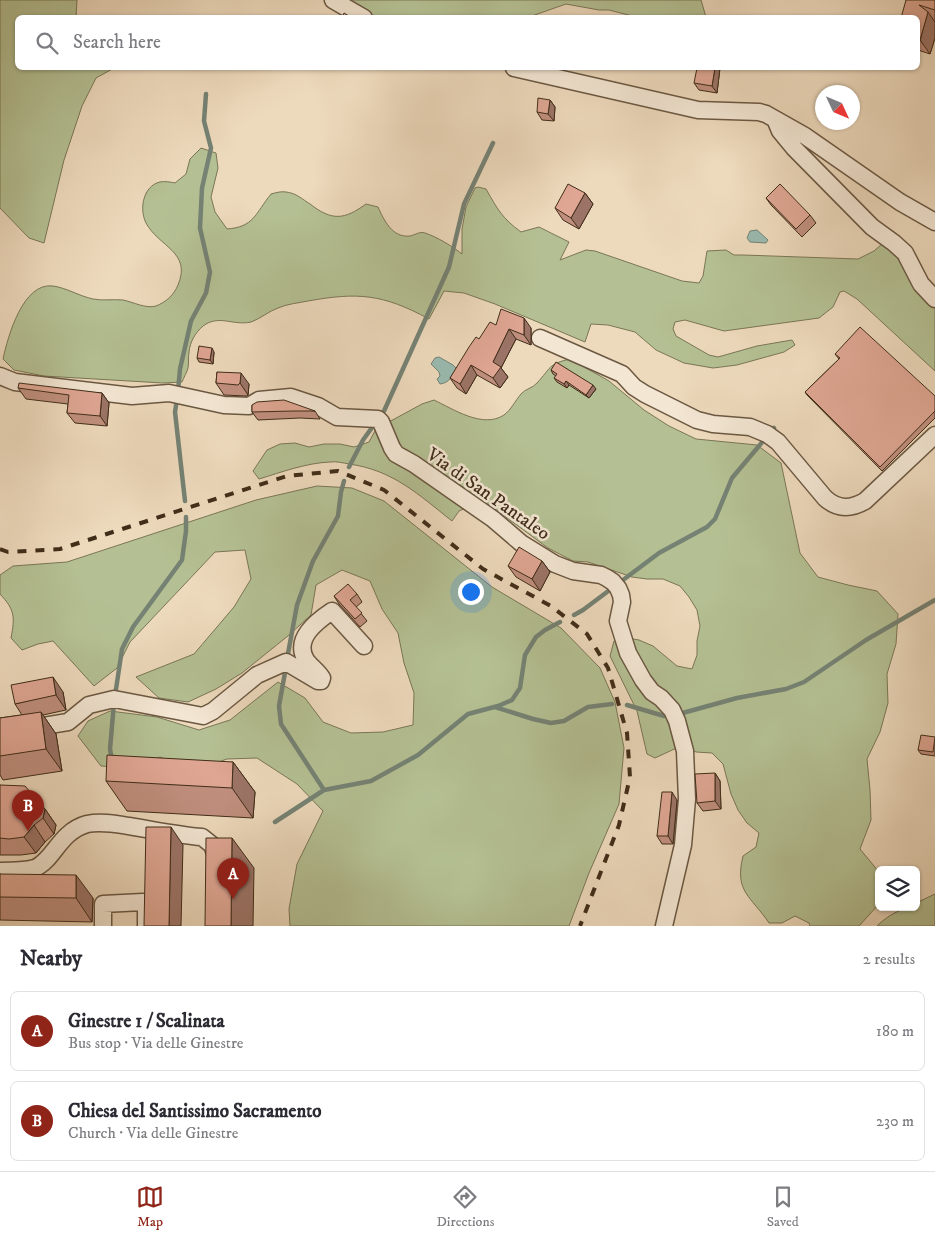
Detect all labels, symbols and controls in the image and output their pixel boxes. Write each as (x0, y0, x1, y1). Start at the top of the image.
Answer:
search box (15, 15, 920, 70)
icon: search (33, 29, 61, 57)
text: Search here (73, 31, 161, 54)
north arrow (815, 85, 860, 130)
street label: Via di San Pantaleo (421, 443, 554, 545)
your location (458, 579, 484, 605)
pin: B (12, 790, 44, 831)
pin: A (217, 858, 249, 899)
map controls (875, 866, 920, 911)
button: layers (875, 866, 920, 911)
text: Nearby (20, 946, 82, 972)
text: 2 results (863, 949, 915, 969)
text: Ginestre 1 / Scalinata (68, 1010, 225, 1033)
text: A (32, 1021, 42, 1041)
text: 180 m (876, 1021, 914, 1041)
text: Bus stop · Via delle Ginestre (68, 1033, 243, 1053)
text: Chiesa del Santissimo Sacramento (68, 1100, 322, 1123)
text: B (32, 1111, 42, 1131)
text: 230 m (876, 1111, 914, 1131)
text: Church · Via delle Ginestre (68, 1123, 238, 1143)
tab: Map (136, 1183, 164, 1231)
tab: Directions (436, 1183, 494, 1231)
tab: Saved (767, 1183, 799, 1231)

